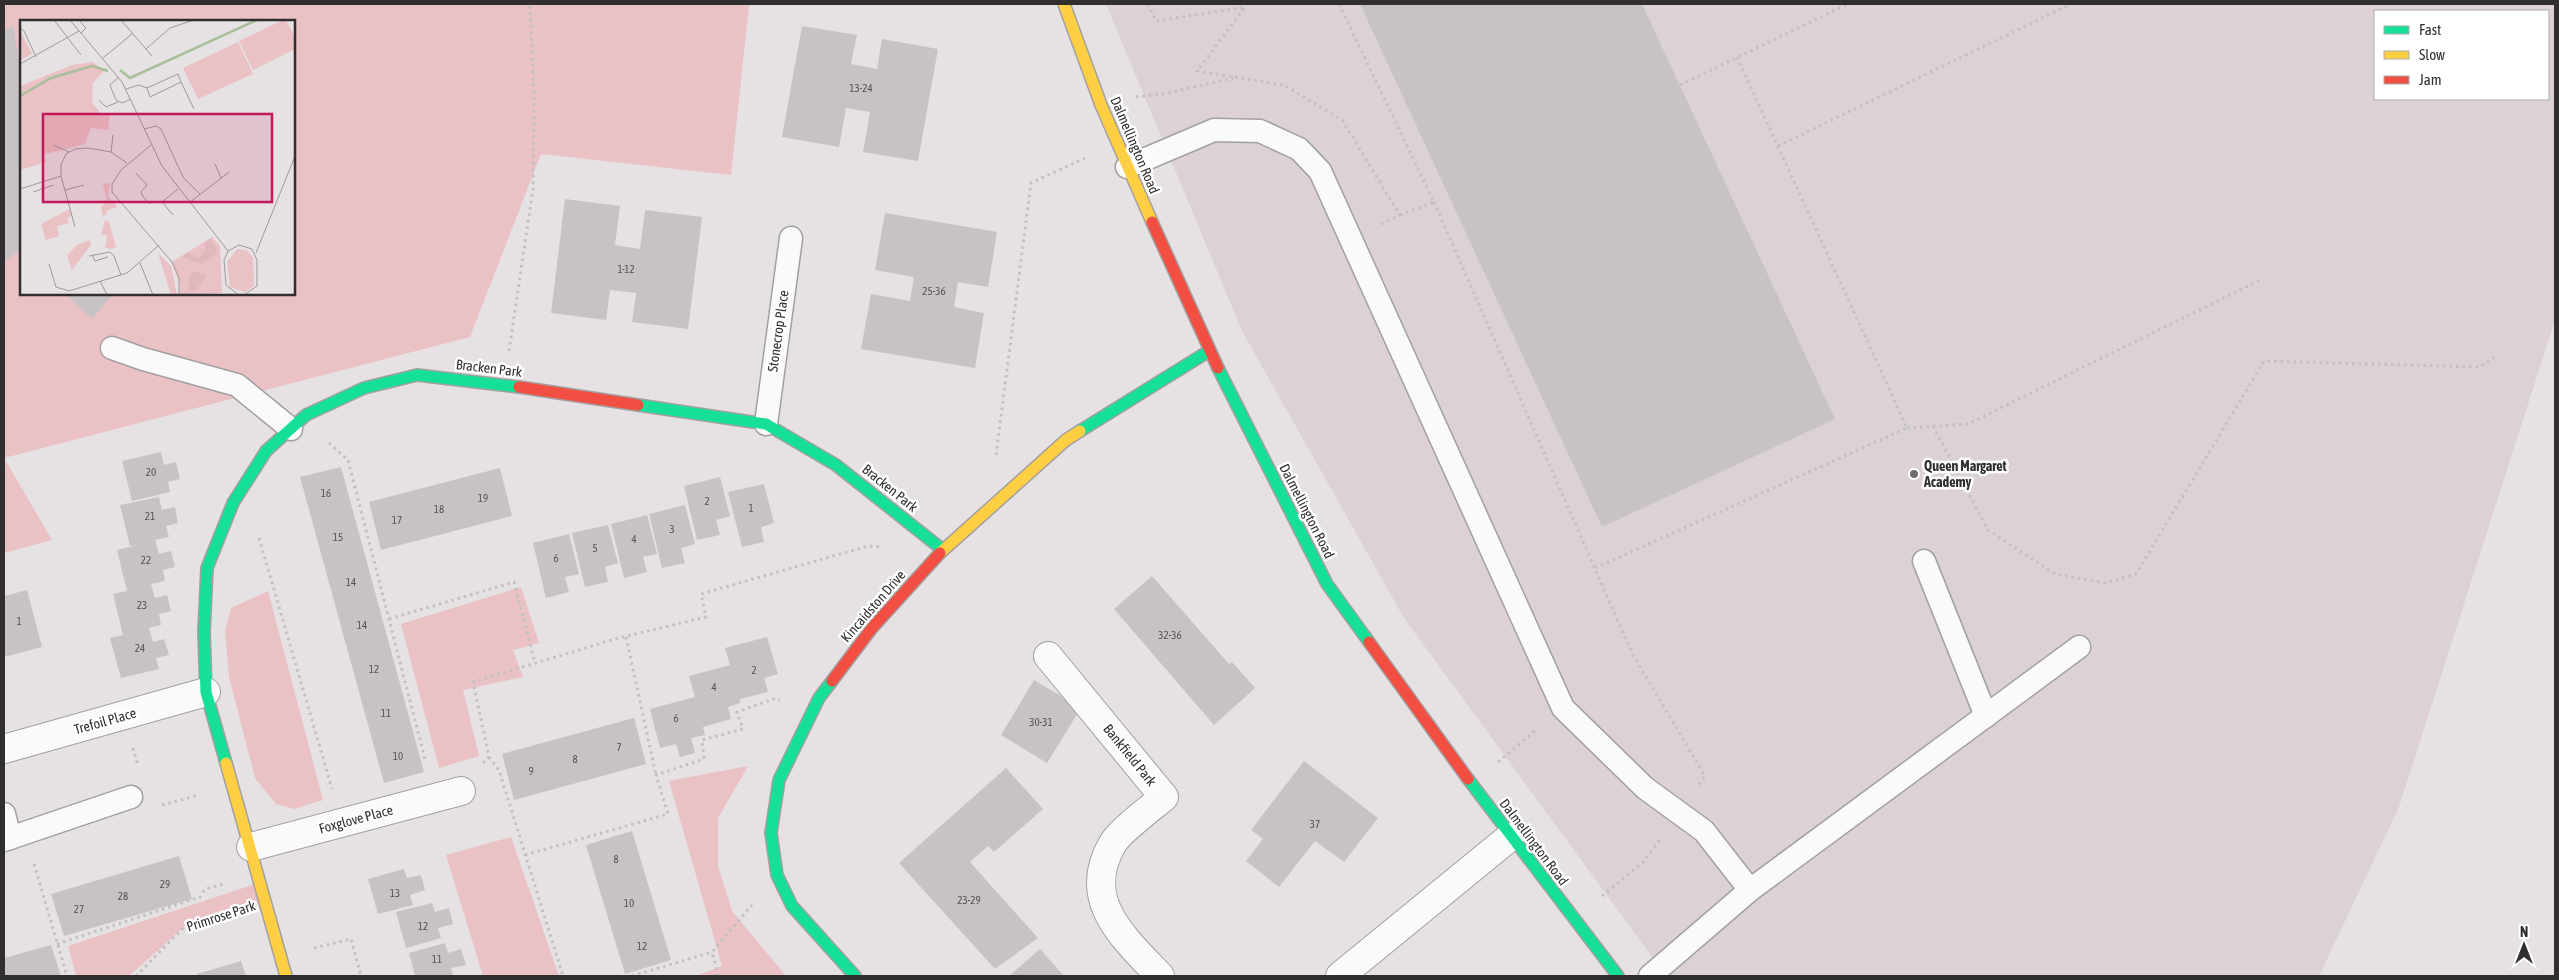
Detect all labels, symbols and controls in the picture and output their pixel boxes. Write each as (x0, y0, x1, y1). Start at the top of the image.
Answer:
legend (2374, 10, 2549, 100)
inset map (20, 20, 295, 295)
text: Fast (2419, 21, 2441, 38)
text: Slow (2419, 46, 2445, 63)
text: Jam (2419, 71, 2442, 88)
house number: 13-24 (849, 82, 873, 94)
street label: Dalmellington Road (1107, 94, 1163, 196)
house number: 1-12 (617, 263, 635, 275)
house number: 25-36 (922, 285, 946, 297)
street label: Stonecrop Place (764, 289, 792, 373)
street label: Bracken Park (455, 356, 523, 380)
place label: Queen Margaret Academy (1923, 458, 2007, 490)
street label: Bracken Park (859, 461, 921, 515)
street label: Dalmellington Road (1276, 461, 1338, 561)
house number: 20 (146, 466, 156, 478)
marker: Queen Margaret Academy (1908, 468, 1920, 480)
house number: 16 (321, 487, 331, 499)
house number: 19 (478, 492, 488, 504)
house number: 2 (704, 495, 710, 507)
house number: 1 (748, 502, 754, 514)
house number: 18 (434, 503, 444, 515)
house number: 21 (145, 510, 155, 522)
house number: 17 (392, 514, 402, 526)
house number: 3 (669, 523, 675, 535)
house number: 15 (333, 531, 343, 543)
house number: 4 (631, 533, 637, 545)
house number: 5 (592, 542, 598, 554)
house number: 6 (553, 552, 559, 564)
house number: 22 (141, 554, 151, 566)
street label: Kincaidston Drive (838, 567, 908, 645)
house number: 14 (346, 576, 356, 588)
house number: 23 (137, 599, 147, 611)
house number: 1 (16, 615, 22, 627)
house number: 14 (357, 619, 367, 631)
house number: 32-36 (1158, 629, 1182, 641)
house number: 24 (135, 642, 145, 654)
house number: 12 (369, 663, 379, 675)
house number: 2 (751, 664, 757, 676)
house number: 4 (711, 681, 717, 693)
street label: Trefoil Place (72, 705, 138, 737)
house number: 11 (381, 707, 391, 719)
house number: 6 (673, 712, 679, 724)
house number: 30-31 (1029, 716, 1053, 728)
street label: Bankfield Park (1100, 721, 1160, 789)
house number: 7 (616, 741, 622, 753)
house number: 10 (393, 750, 403, 762)
house number: 8 (572, 753, 578, 765)
house number: 9 (528, 765, 534, 777)
street label: Dalmellington Road (1496, 796, 1572, 888)
street label: Foxglove Place (317, 801, 395, 837)
house number: 37 (1310, 818, 1320, 830)
house number: 8 (613, 853, 619, 865)
house number: 29 (160, 878, 170, 890)
house number: 13 (390, 887, 400, 899)
house number: 28 (118, 890, 128, 902)
house number: 23-29 (957, 894, 981, 906)
street label: Primrose Park (184, 897, 258, 935)
house number: 10 (624, 897, 634, 909)
house number: 27 (74, 903, 84, 915)
house number: 12 (418, 920, 428, 932)
north arrow (2499, 920, 2549, 970)
text: N (2520, 924, 2528, 940)
house number: 12 (637, 940, 647, 952)
house number: 11 (432, 953, 442, 965)

